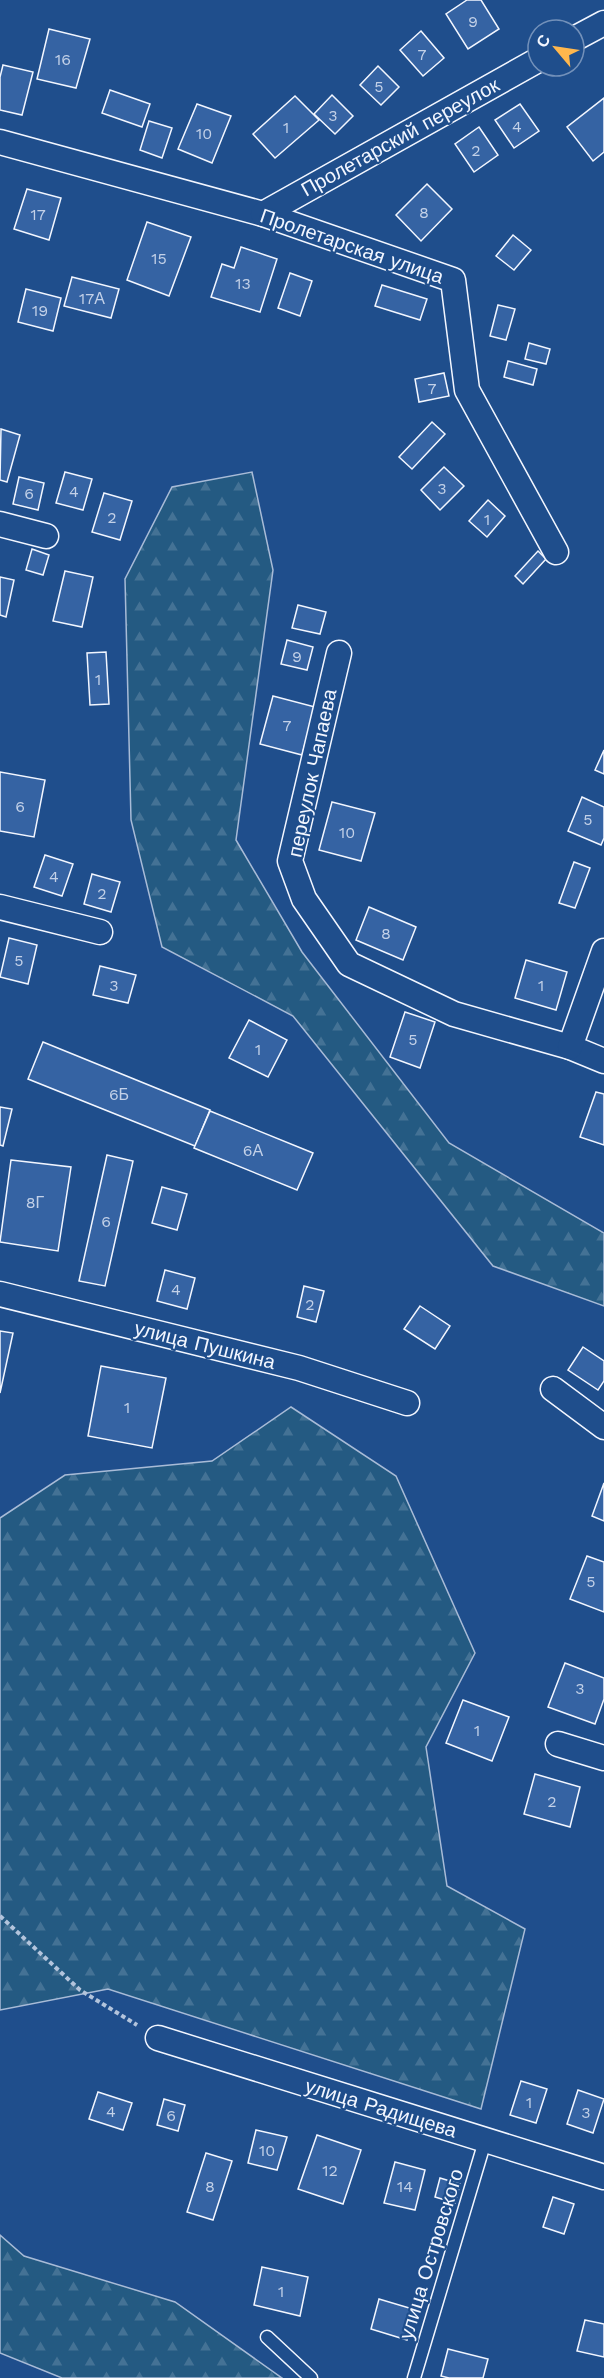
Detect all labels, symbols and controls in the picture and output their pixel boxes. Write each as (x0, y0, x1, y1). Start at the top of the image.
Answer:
house number: 9 (468, 12, 478, 31)
north arrow (526, 18, 586, 78)
text: С (532, 31, 555, 51)
house number: 7 (418, 45, 427, 64)
house number: 16 (55, 50, 71, 69)
street label: Пролетарский переулок (297, 72, 503, 201)
house number: 5 (374, 77, 384, 96)
house number: 3 (328, 106, 338, 125)
house number: 4 (512, 117, 522, 136)
house number: 1 (283, 118, 289, 137)
house number: 10 (196, 124, 212, 143)
house number: 2 (471, 141, 481, 160)
street label: Пролетарская улица (257, 203, 448, 289)
house number: 8 (419, 203, 429, 222)
house number: 17 (30, 205, 46, 224)
house number: 15 (151, 249, 167, 268)
house number: 13 (235, 274, 251, 293)
house number: 17А (79, 289, 105, 308)
house number: 19 (32, 301, 48, 320)
house number: 7 (428, 379, 437, 398)
house number: 3 (437, 479, 447, 498)
house number: 4 (69, 482, 79, 501)
house number: 6 (24, 484, 34, 503)
house number: 2 (107, 508, 117, 527)
house number: 1 (484, 510, 490, 529)
house number: 9 (292, 647, 302, 666)
house number: 1 (95, 670, 101, 689)
street label: переулок Чапаева (282, 686, 342, 859)
house number: 7 (283, 716, 292, 735)
house number: 6 (15, 797, 25, 816)
house number: 5 (583, 810, 593, 829)
house number: 10 (339, 823, 355, 842)
house number: 4 (49, 867, 59, 886)
house number: 2 (97, 884, 107, 903)
house number: 8 (381, 924, 391, 943)
house number: 5 (14, 951, 24, 970)
house number: 3 (109, 976, 119, 995)
house number: 1 (538, 976, 544, 995)
house number: 5 (408, 1030, 418, 1049)
house number: 1 (255, 1040, 261, 1059)
house number: 6Б (109, 1085, 129, 1104)
house number: 6А (243, 1141, 264, 1160)
house number: 8Г (26, 1193, 45, 1212)
house number: 6 (101, 1212, 111, 1231)
house number: 4 (171, 1280, 181, 1299)
house number: 2 (305, 1295, 315, 1314)
street label: улица Пушкина (132, 1316, 279, 1374)
house number: 1 (124, 1398, 130, 1417)
house number: 5 (586, 1572, 596, 1591)
house number: 3 (575, 1679, 585, 1698)
house number: 1 (474, 1721, 480, 1740)
house number: 2 (547, 1792, 557, 1811)
street label: улица Радищева (302, 2074, 461, 2143)
house number: 1 (526, 2093, 532, 2112)
house number: 4 (106, 2102, 116, 2121)
house number: 3 (581, 2103, 591, 2122)
house number: 6 (166, 2106, 176, 2125)
house number: 10 (259, 2141, 275, 2160)
house number: 12 (322, 2161, 338, 2180)
street label: улица Островского (394, 2166, 468, 2342)
house number: 8 (205, 2177, 215, 2196)
house number: 14 (397, 2177, 413, 2196)
house number: 1 (278, 2282, 284, 2301)

